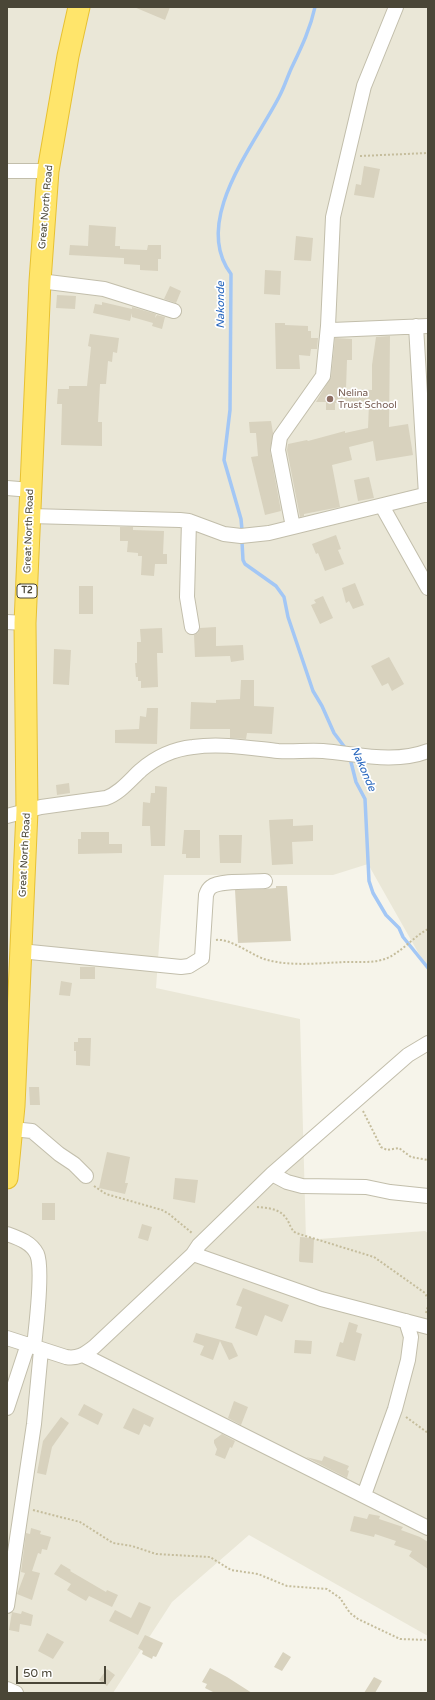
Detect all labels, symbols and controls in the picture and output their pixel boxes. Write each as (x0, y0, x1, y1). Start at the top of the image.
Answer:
street label: Great North Road (36, 165, 56, 249)
water label: Nakonde (214, 281, 228, 329)
place label: Nelina Trust School (338, 387, 397, 410)
marker: Nelina Trust School (325, 394, 335, 404)
street label: Great North Road (22, 489, 36, 573)
road number: T2 (17, 584, 37, 598)
water label: Nakonde (348, 745, 378, 793)
street label: Great North Road (17, 813, 33, 897)
scale bar (18, 1658, 108, 1684)
text: 50 m (23, 1666, 52, 1680)

